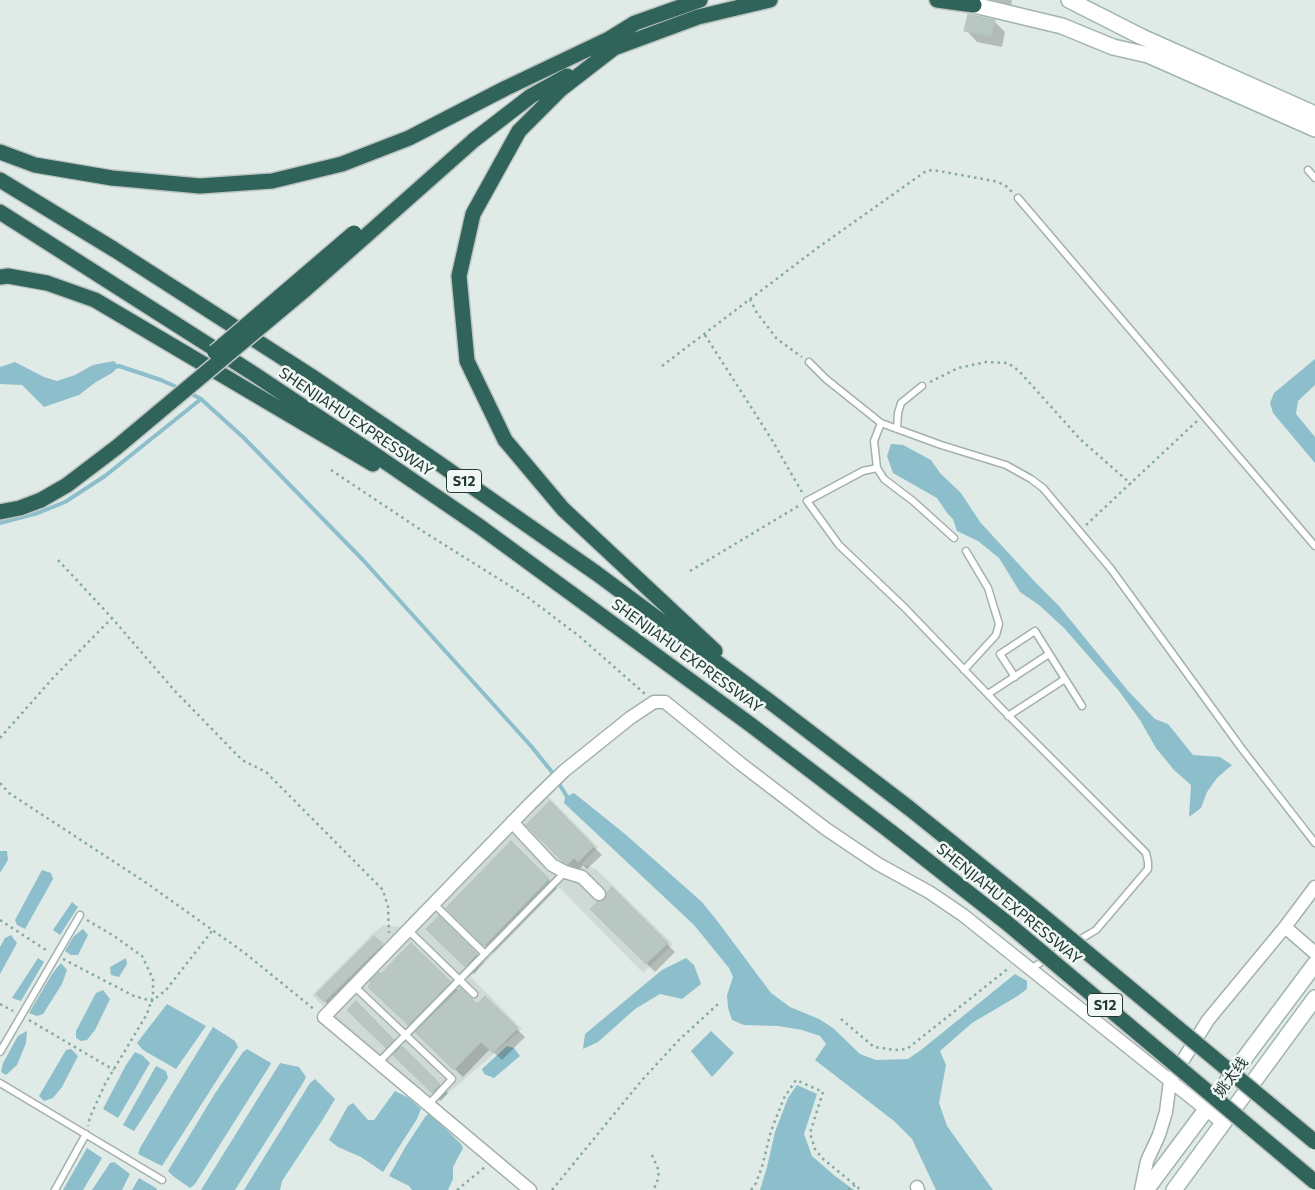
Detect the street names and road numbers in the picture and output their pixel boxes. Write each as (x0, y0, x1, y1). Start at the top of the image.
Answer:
street label: SHENJIAHU EXPRESSWAY (276, 364, 436, 480)
road number: S12 (446, 470, 482, 492)
street label: SHENJIAHU EXPRESSWAY (608, 595, 766, 717)
street label: SHENJIAHU EXPRESSWAY (933, 840, 1085, 968)
road number: S12 (1088, 994, 1122, 1016)
street label: 姚太线 (1210, 1054, 1252, 1100)

